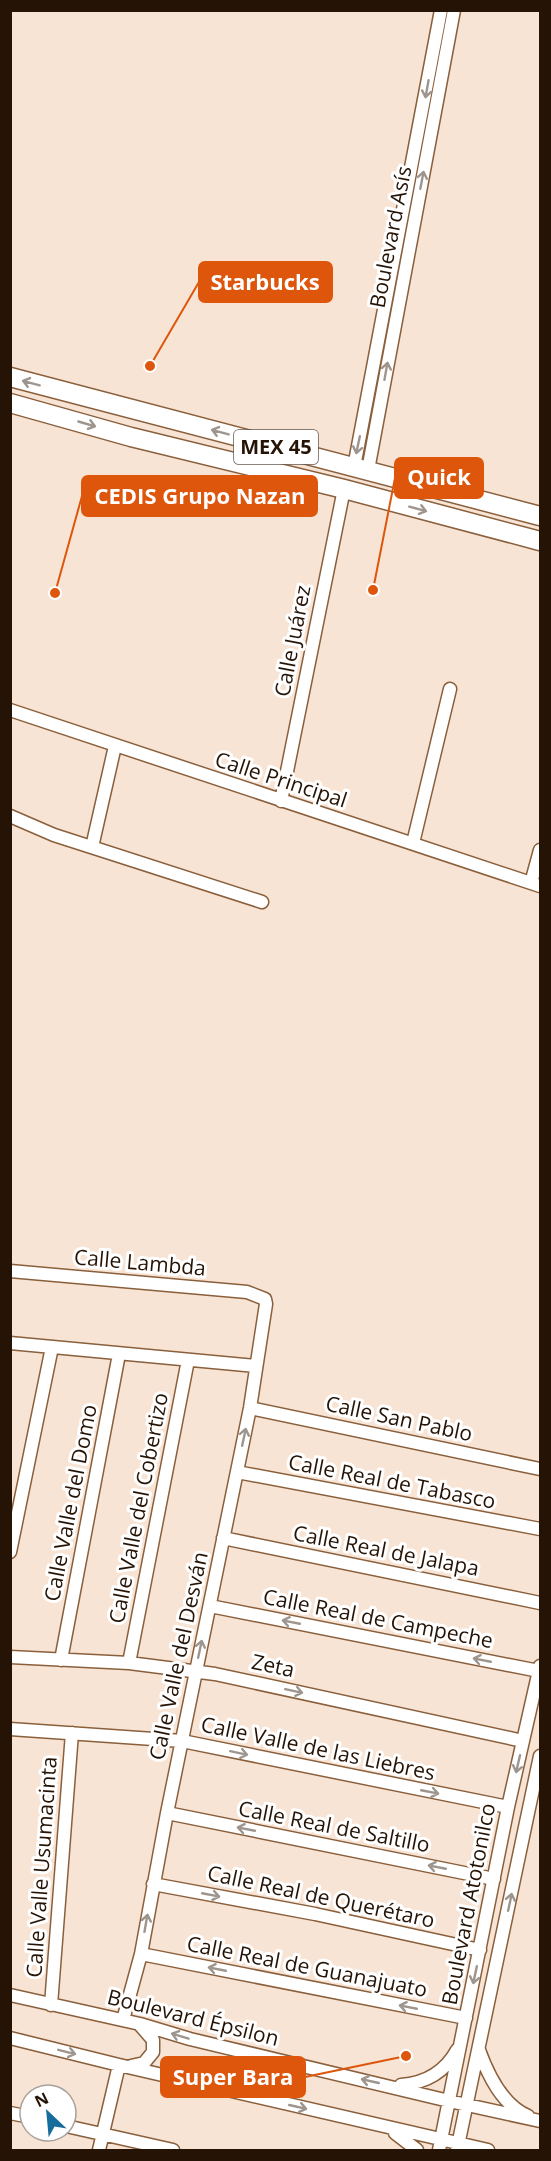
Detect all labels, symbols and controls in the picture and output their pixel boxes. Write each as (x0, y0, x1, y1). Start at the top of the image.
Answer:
one-way arrow (421, 78, 432, 98)
street label: Boulevard Asís (363, 164, 417, 310)
one-way arrow (417, 170, 428, 190)
callout: Starbucks (199, 262, 332, 302)
text: Starbucks (210, 266, 320, 296)
one-way arrow (381, 362, 392, 382)
one-way arrow (22, 376, 41, 388)
one-way arrow (77, 419, 96, 430)
one-way arrow (211, 426, 230, 438)
road number: MEX 45 (234, 430, 318, 464)
one-way arrow (352, 435, 363, 454)
callout: Quick (395, 458, 483, 498)
text: Quick (407, 461, 471, 491)
callout: CEDIS Grupo Nazan (82, 476, 317, 516)
text: CEDIS Grupo Nazan (94, 480, 306, 510)
one-way arrow (409, 504, 428, 515)
street label: Calle Juárez (267, 582, 317, 699)
street label: Calle Principal (212, 745, 351, 814)
street label: Calle Lambda (73, 1242, 207, 1282)
street label: Calle San Pablo (323, 1389, 475, 1447)
street label: Calle Valle del Cobertizo (102, 1390, 174, 1626)
street label: Calle Valle del Domo (37, 1402, 103, 1604)
one-way arrow (239, 1428, 250, 1448)
street label: Calle Real de Tabasco (286, 1447, 498, 1515)
street label: Calle Real de Jalapa (291, 1518, 482, 1582)
street label: Calle Valle del Desván (142, 1549, 214, 1763)
street label: Calle Real de Campeche (261, 1582, 496, 1654)
one-way arrow (281, 1616, 301, 1627)
one-way arrow (195, 1640, 207, 1659)
street label: Zeta (249, 1647, 297, 1683)
one-way arrow (473, 1654, 492, 1665)
one-way arrow (284, 1686, 304, 1697)
street label: Calle Valle de las Liebres (199, 1710, 438, 1787)
one-way arrow (229, 1747, 248, 1759)
one-way arrow (512, 1753, 523, 1773)
street label: Calle Valle Usumacinta (19, 1755, 63, 1978)
one-way arrow (420, 1787, 439, 1798)
street label: Calle Real de Saltillo (236, 1794, 432, 1858)
street label: Boulevard Atotonilco (435, 1801, 501, 2007)
one-way arrow (236, 1823, 256, 1834)
street label: Calle Real de Querétaro (205, 1858, 437, 1934)
one-way arrow (428, 1861, 447, 1872)
one-way arrow (200, 1890, 220, 1901)
one-way arrow (505, 1892, 516, 1912)
one-way arrow (141, 1913, 152, 1933)
street label: Calle Real de Guanajuato (185, 1929, 430, 2003)
one-way arrow (208, 1963, 227, 1974)
one-way arrow (469, 1965, 480, 1985)
street label: Boulevard Épsilon (105, 1982, 282, 2052)
one-way arrow (399, 2001, 419, 2012)
one-way arrow (171, 2030, 190, 2041)
one-way arrow (57, 2047, 76, 2059)
callout: Super Bara (161, 2057, 305, 2097)
text: Super Bara (173, 2061, 293, 2091)
one-way arrow (360, 2075, 380, 2086)
north arrow (18, 2083, 78, 2143)
text: N (31, 2087, 52, 2112)
one-way arrow (288, 2101, 307, 2113)

